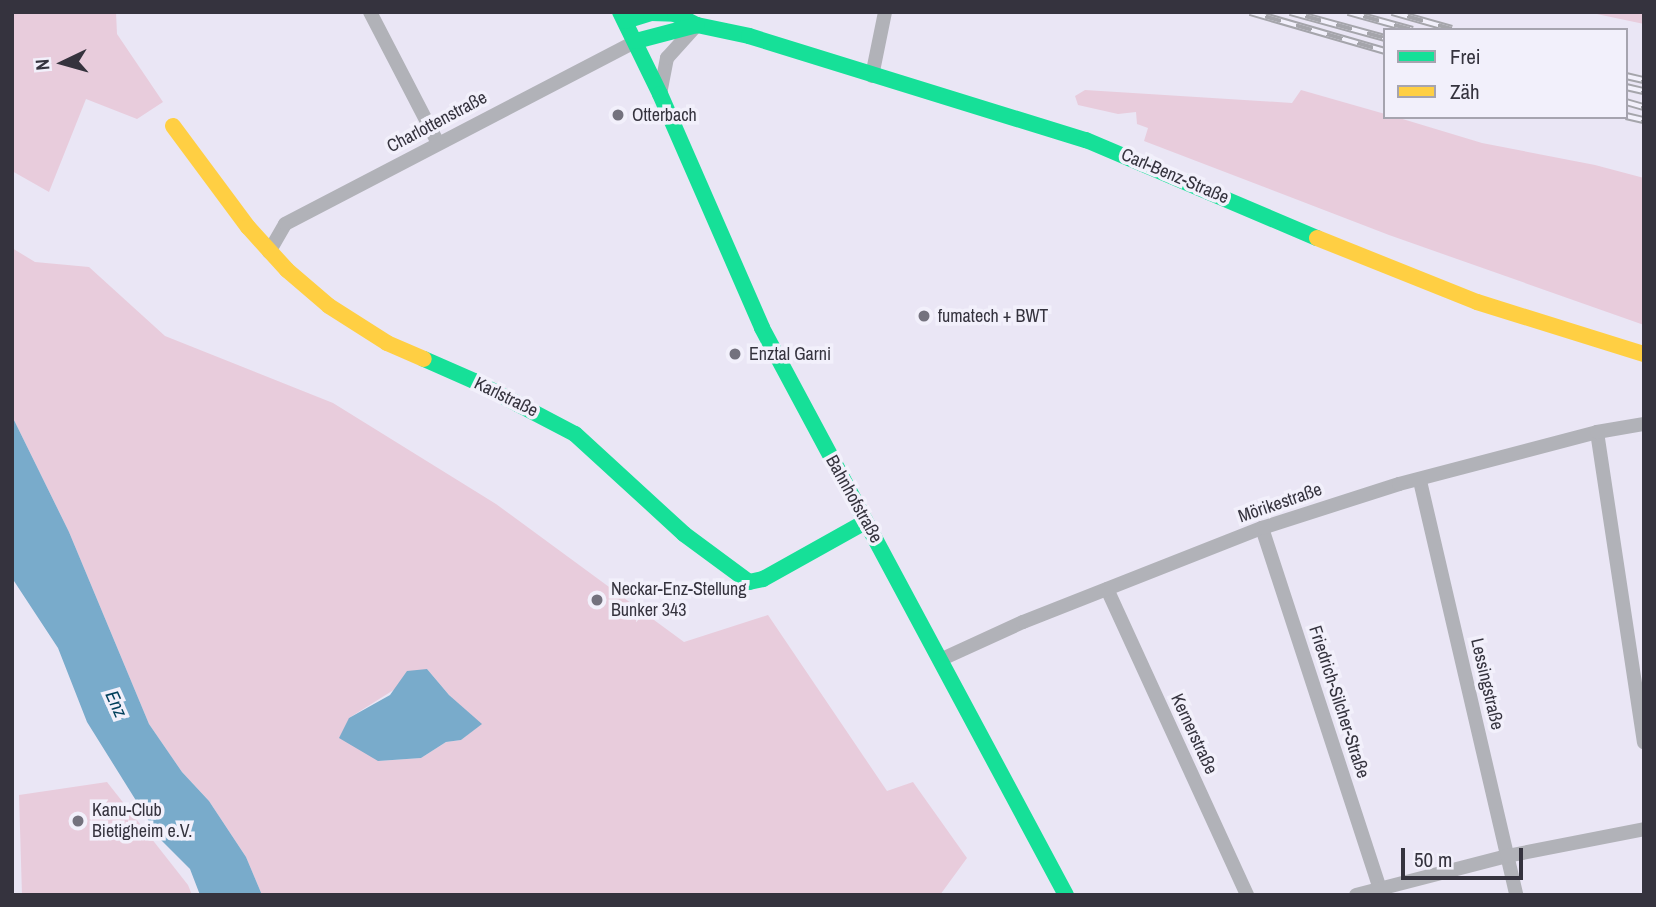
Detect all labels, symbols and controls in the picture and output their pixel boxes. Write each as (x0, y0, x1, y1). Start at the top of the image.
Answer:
north arrow (28, 28, 98, 98)
legend (1383, 28, 1628, 119)
text: Frei (1450, 42, 1481, 71)
text: N (29, 58, 56, 72)
text: Zäh (1450, 77, 1480, 106)
street label: Charlottenstraße (383, 87, 491, 157)
place label: Otterbach (632, 104, 697, 126)
marker: Otterbach (610, 107, 626, 123)
street label: Carl-Benz-Straße (1118, 144, 1232, 208)
place label: fumatech + BWT (938, 305, 1048, 327)
marker: fumatech + BWT (916, 308, 932, 324)
place label: Enztal Garni (749, 343, 831, 365)
marker: Enztal Garni (727, 346, 743, 362)
street label: Karlstraße (471, 372, 541, 422)
street label: Bahnhofstraße (821, 451, 887, 547)
street label: Mörikestraße (1235, 479, 1325, 527)
place label: Neckar-Enz-Stellung Bunker 343 (611, 579, 746, 622)
marker: Neckar-Enz-Stellung Bunker 343 (589, 592, 605, 608)
street label: Friedrich-Silcher-Straße (1304, 623, 1374, 781)
street label: Lessingstraße (1466, 636, 1508, 732)
water label: Enz (100, 687, 132, 721)
street label: Kernerstraße (1166, 690, 1222, 778)
place label: Kanu-Club Bietigheim e.V. (92, 800, 192, 842)
marker: Kanu-Club Bietigheim e.V. (70, 813, 86, 829)
scale bar (1404, 834, 1526, 878)
text: 50 m (1414, 845, 1452, 874)

